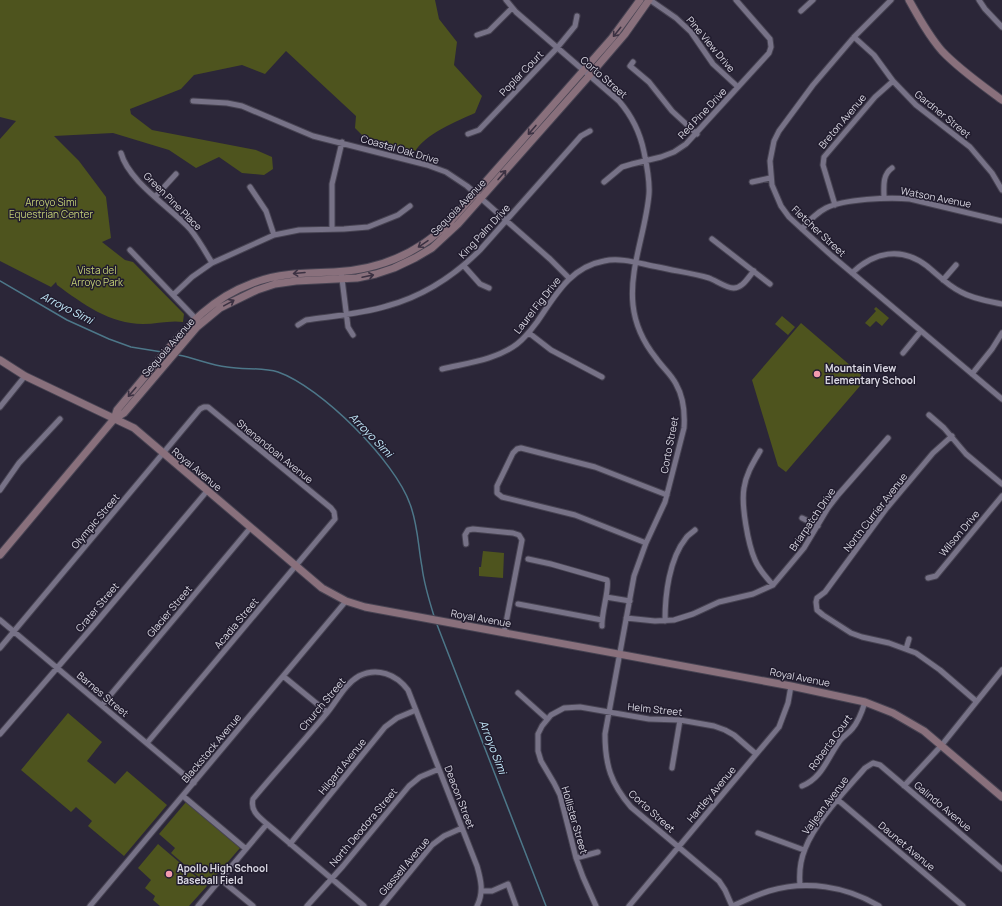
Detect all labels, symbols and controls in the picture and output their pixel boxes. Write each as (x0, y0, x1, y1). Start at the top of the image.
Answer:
street label: Pine View Drive (683, 13, 739, 75)
one-way arrow (613, 26, 622, 37)
street label: Poplar Court (496, 47, 546, 99)
street label: Corto Street (578, 53, 630, 101)
street label: Red Pine Drive (675, 84, 730, 142)
street label: Gardner Street (912, 87, 974, 141)
street label: Breton Avenue (815, 91, 869, 151)
one-way arrow (527, 125, 536, 135)
street label: Coastal Oak Drive (359, 131, 441, 167)
street label: Green Pine Place (141, 169, 205, 233)
one-way arrow (498, 169, 507, 180)
street label: Sequoia Avenue (427, 175, 489, 238)
street label: Watson Avenue (899, 183, 973, 211)
park label: Arroyo Simi Equestrian Center (9, 195, 93, 221)
street label: King Palm Drive (455, 201, 513, 261)
street label: Fletcher Street (789, 202, 849, 260)
one-way arrow (418, 240, 429, 248)
park label: Vista del Arroyo Park (71, 263, 124, 289)
one-way arrow (293, 270, 306, 277)
one-way arrow (361, 271, 374, 279)
street label: Laurel Fig Drive (510, 273, 564, 336)
water label: Arroyo Simi (39, 288, 97, 328)
one-way arrow (222, 299, 234, 307)
street label: Sequoia Avenue (138, 314, 198, 379)
place label: Mountain View Elementary School (825, 361, 916, 387)
marker: Mountain View Elementary School (812, 369, 822, 379)
one-way arrow (128, 386, 136, 397)
water label: Arroyo Simi (346, 409, 397, 461)
street label: Corto Street (657, 415, 681, 475)
street label: Shenandoah Avenue (234, 416, 316, 486)
street label: Royal Avenue (169, 444, 225, 494)
street label: North Currier Avenue (840, 469, 910, 554)
street label: Briarpatch Drive (786, 485, 838, 553)
street label: Olympic Street (68, 490, 122, 552)
street label: Wilson Drive (936, 507, 983, 559)
street label: Crater Street (72, 579, 122, 635)
street label: Glacier Street (143, 582, 195, 640)
street label: Acadia Street (211, 595, 261, 651)
street label: Royal Avenue (450, 606, 513, 630)
street label: Royal Avenue (769, 664, 832, 690)
street label: Barnes Street (74, 668, 132, 720)
street label: Church Street (296, 674, 348, 734)
street label: Helm Street (627, 699, 683, 719)
street label: Blackstock Avenue (178, 710, 244, 785)
street label: Roberta Court (805, 711, 855, 773)
water label: Arroyo Simi (476, 718, 511, 777)
street label: Hilgard Avenue (315, 735, 369, 797)
street label: Deacon Street (442, 763, 478, 831)
street label: Hartley Avenue (683, 763, 739, 825)
street label: Valjean Avenue (799, 773, 852, 837)
street label: Galindo Avenue (911, 778, 975, 834)
street label: North Deodora Street (326, 785, 400, 869)
street label: Hollister Street (559, 785, 591, 855)
street label: Corto Street (626, 786, 678, 836)
street label: Daunet Avenue (876, 818, 939, 874)
street label: Glassell Avenue (375, 834, 433, 898)
place label: Apollo High School Baseball Field (177, 861, 268, 887)
marker: Apollo High School Baseball Field (164, 869, 174, 879)

